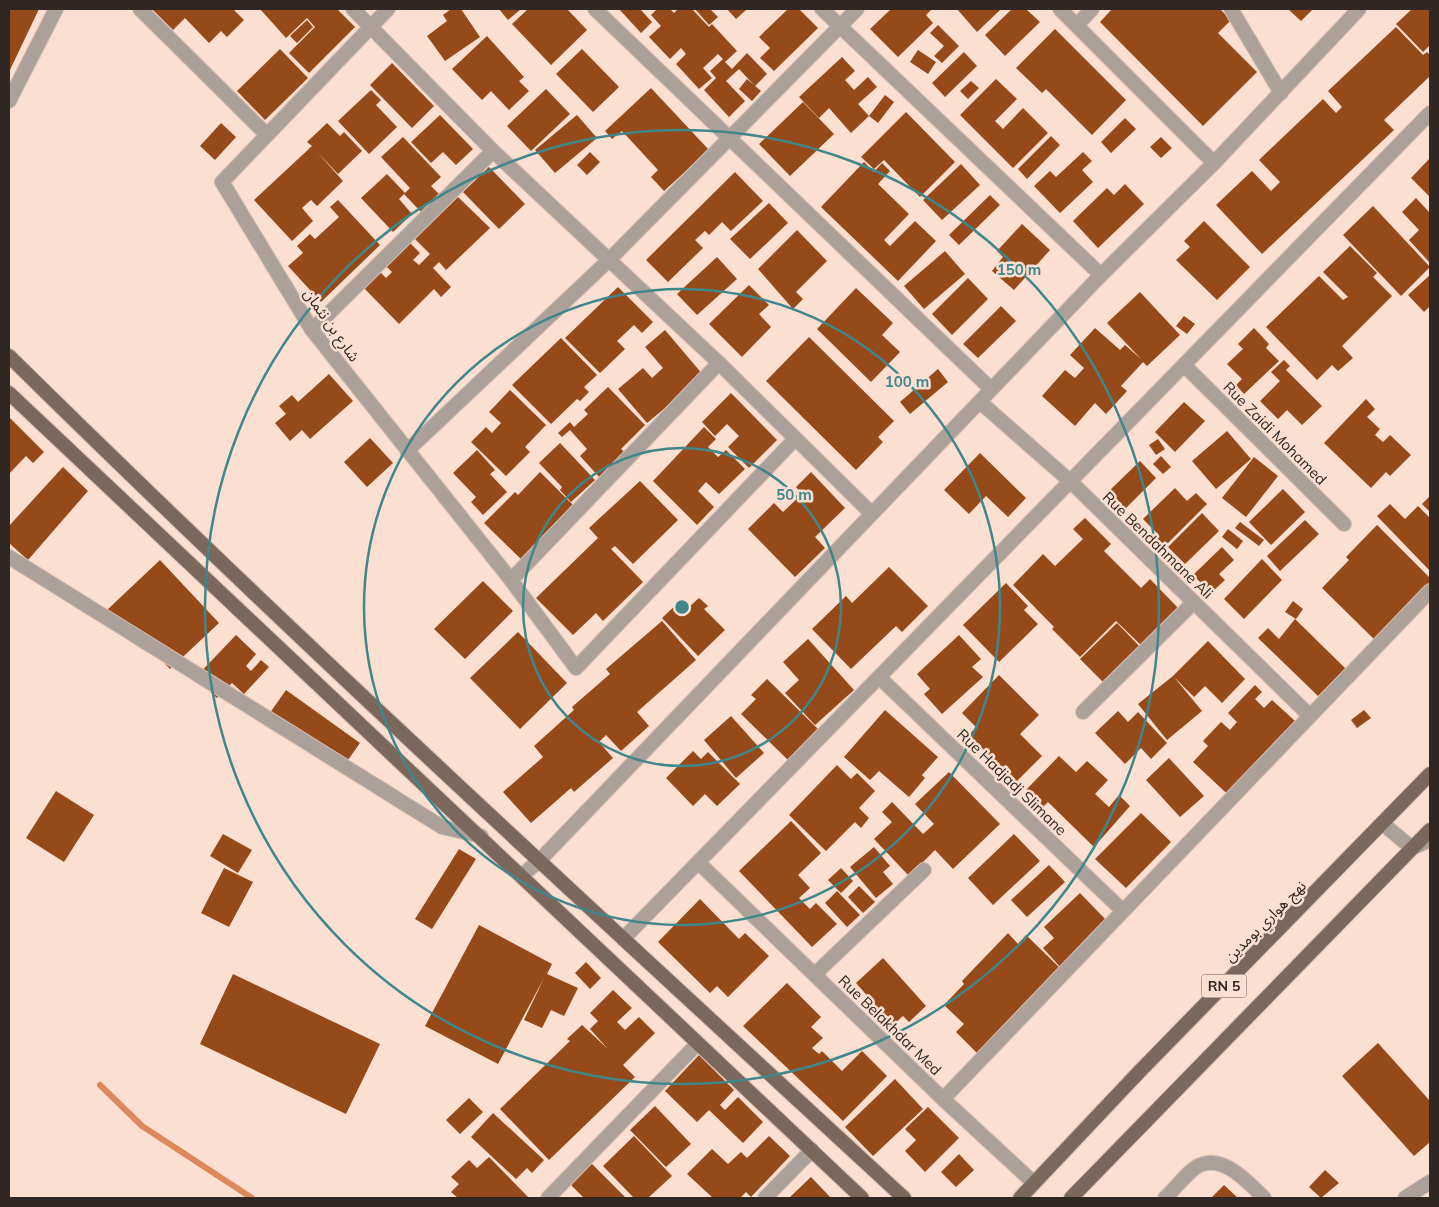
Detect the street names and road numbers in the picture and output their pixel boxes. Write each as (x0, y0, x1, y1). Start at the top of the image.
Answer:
street label: شارع بن نثمان (297, 285, 364, 367)
street label: Rue Zaidi Mohamed (1219, 377, 1331, 489)
street label: Rue Bendahmane Ali (1099, 487, 1217, 603)
street label: Rue Hadjadj Slimane (953, 725, 1071, 839)
street label: نهج هواري بومدين (1220, 876, 1312, 968)
street label: Rue Belakhdar Med (835, 971, 945, 1079)
road number: RN 5 (1202, 974, 1246, 998)

